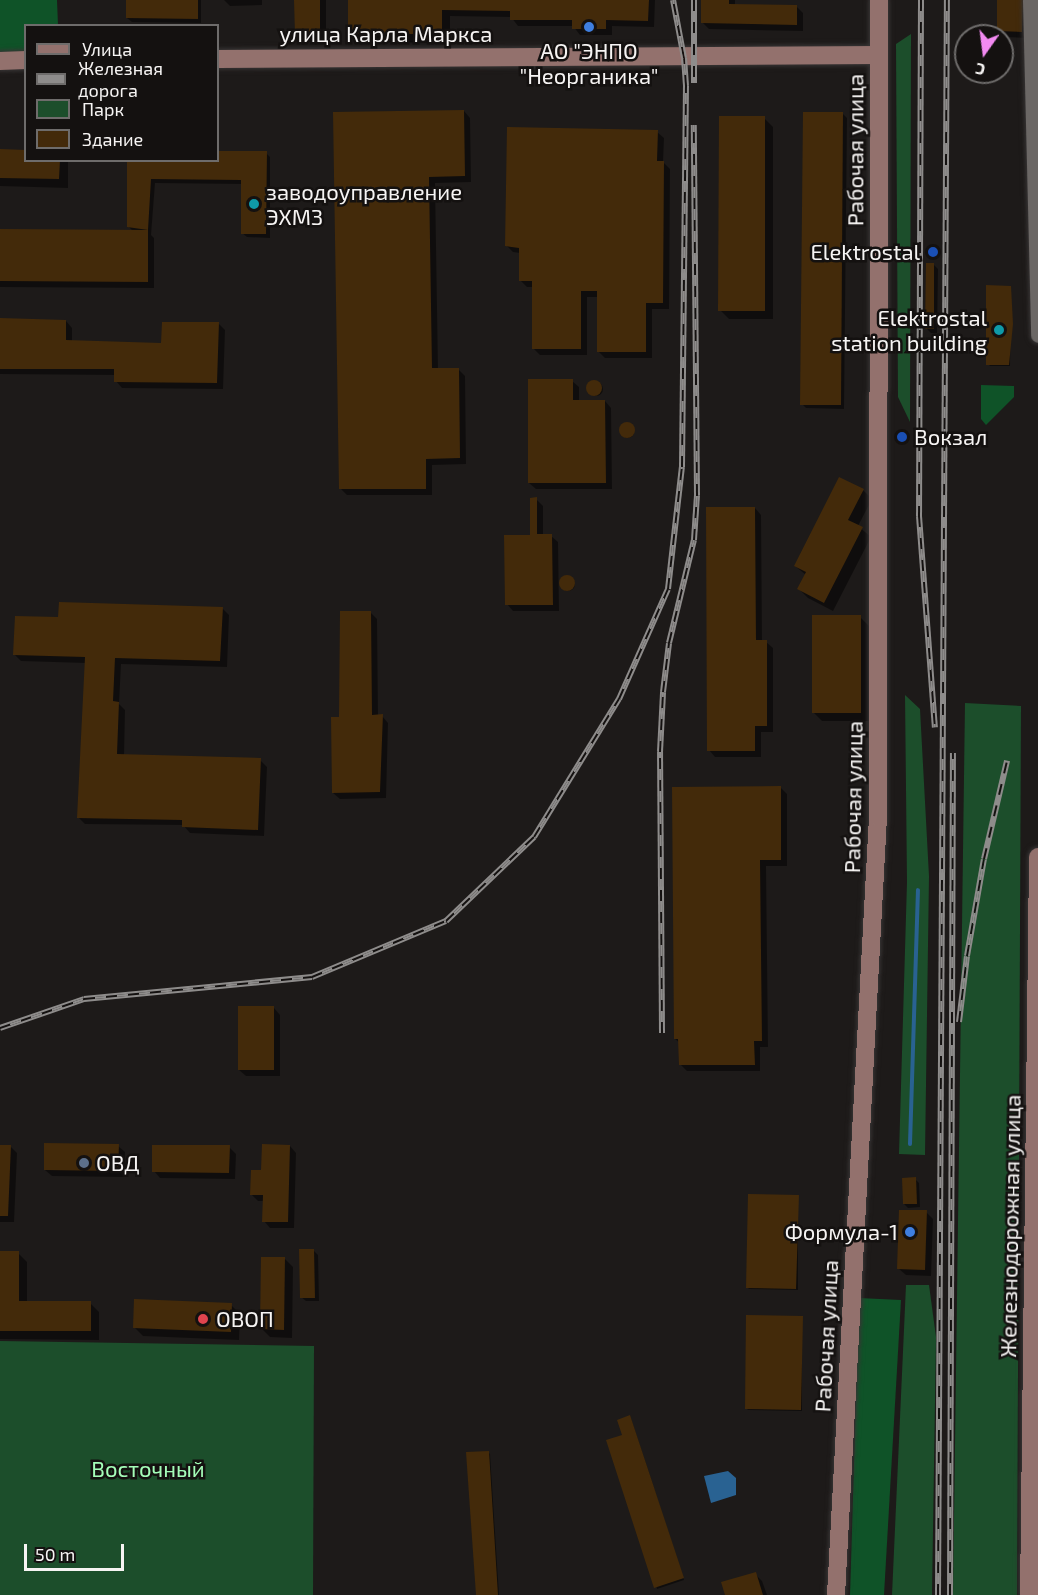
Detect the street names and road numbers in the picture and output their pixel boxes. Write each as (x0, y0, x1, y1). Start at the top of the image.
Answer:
street label: улица Карла Маркса (280, 21, 492, 47)
street label: Рабочая улица (842, 74, 868, 226)
street label: Рабочая улица (838, 721, 868, 873)
street label: Железнодорожная улица (995, 1094, 1025, 1358)
street label: Рабочая улица (809, 1259, 843, 1413)

